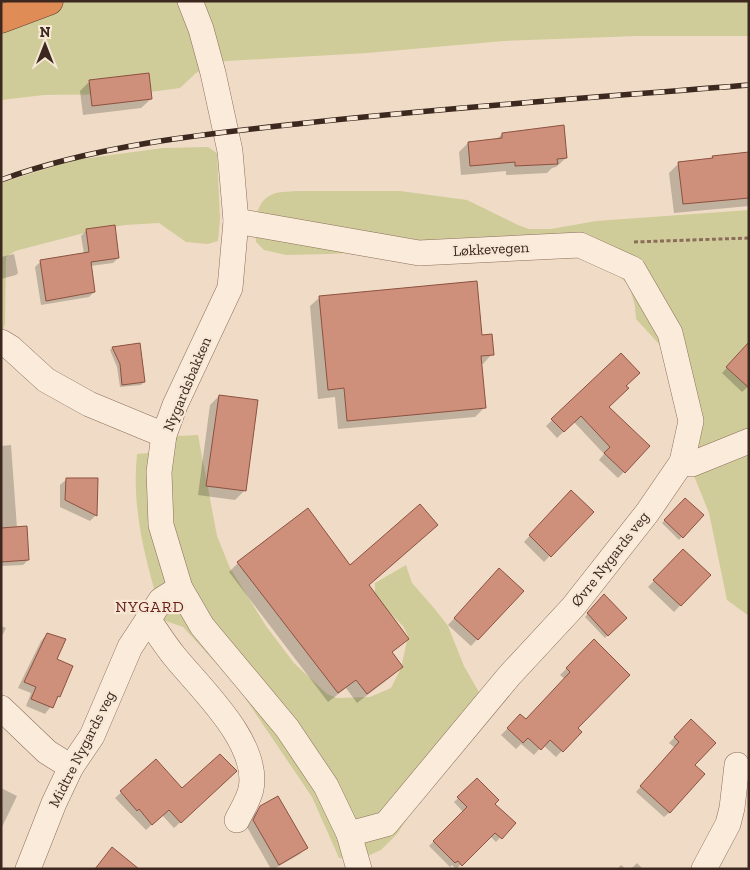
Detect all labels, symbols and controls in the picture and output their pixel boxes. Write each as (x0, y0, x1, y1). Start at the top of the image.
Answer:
north arrow (20, 20, 70, 70)
text: N (40, 24, 51, 41)
street label: Løkkevegen (452, 238, 530, 260)
street label: Nygardsbakken (159, 334, 215, 434)
street label: Øvre Nygards veg (567, 508, 653, 610)
district label: NYGARD (115, 597, 185, 616)
street label: Midtre Nygards veg (45, 688, 119, 810)

